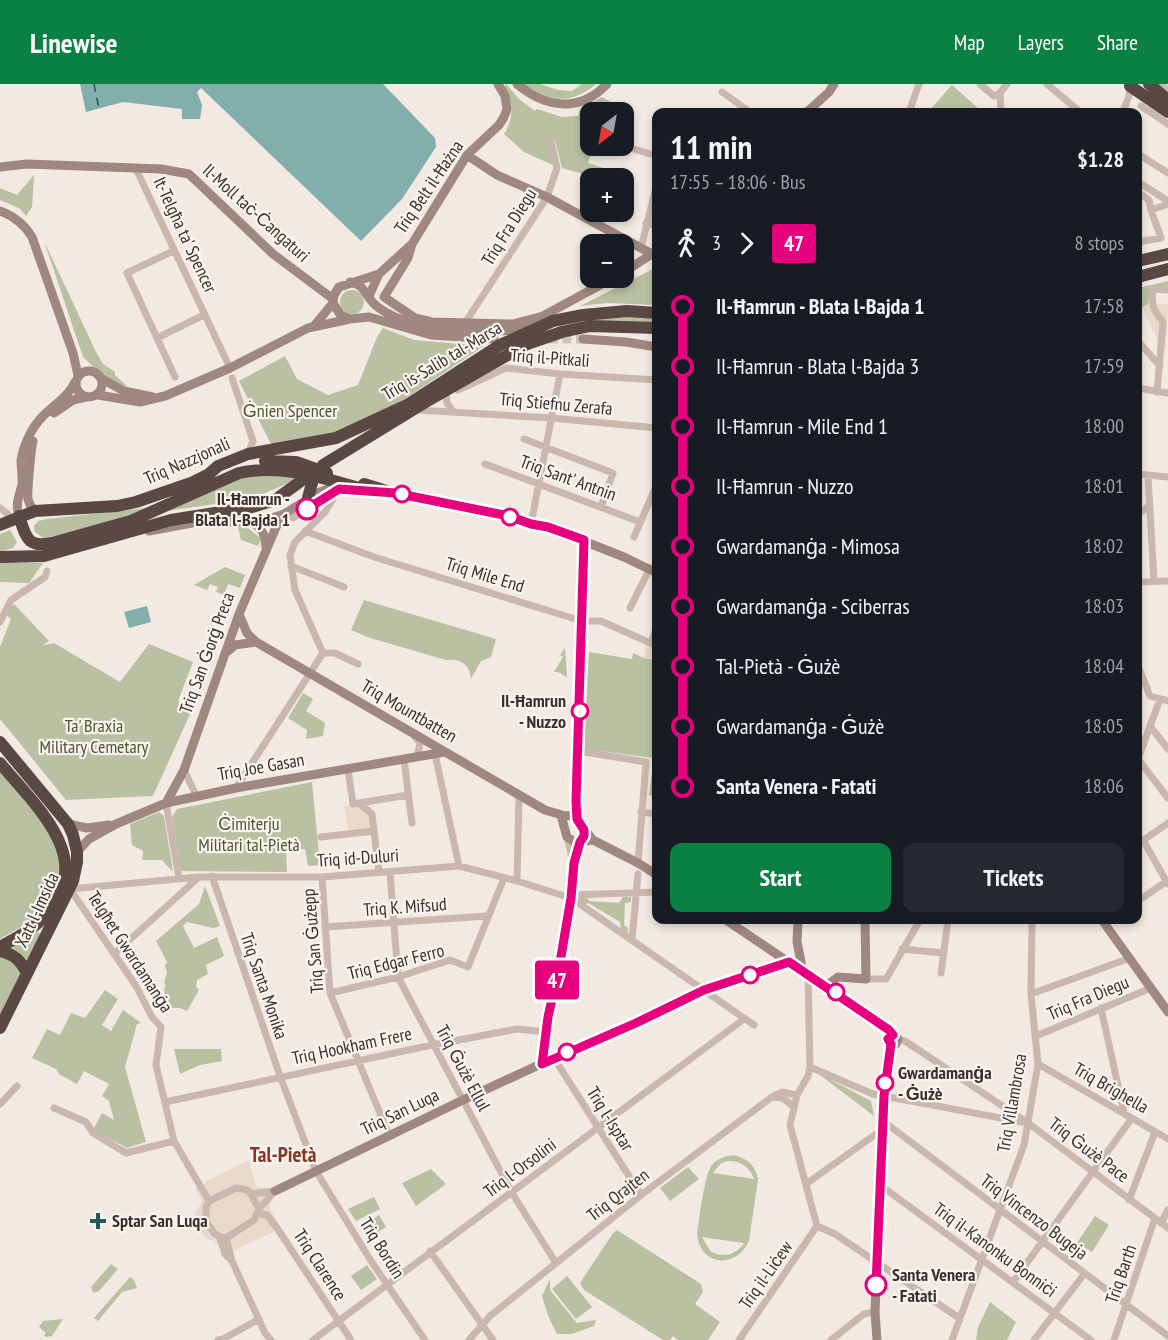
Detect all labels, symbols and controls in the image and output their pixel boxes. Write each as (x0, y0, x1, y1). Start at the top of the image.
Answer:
text: Linewise (30, 24, 118, 61)
text: Map (954, 29, 985, 56)
text: Layers (1018, 29, 1064, 56)
text: Share (1097, 29, 1138, 56)
north arrow (580, 102, 634, 156)
map controls (580, 102, 634, 288)
text: 11 min (670, 125, 752, 168)
street label: Triq Belt il-Ħażna (389, 136, 468, 238)
text: $1.28 (1077, 145, 1124, 173)
street label: Il-Moll taċ-Ċangaturi (198, 159, 315, 267)
button: + (580, 168, 634, 222)
text: 17:55 – 18:06 · Bus (670, 169, 805, 195)
street label: It-Telgħa ta' Spencer (149, 173, 222, 297)
street label: Triq Fra Diegu (476, 184, 541, 270)
icon: walk (670, 227, 703, 260)
icon: forward (730, 227, 763, 260)
text: 3 (712, 230, 721, 256)
text: 47 (784, 230, 804, 257)
text: 8 stops (1075, 230, 1124, 256)
button: − (580, 234, 634, 288)
text: Il-Ħamrun - Blata l-Bajda 1 (716, 292, 925, 320)
text: 17:58 (1084, 293, 1124, 319)
street label: Triq is-Salib tal-Marsa (378, 316, 506, 405)
street label: Triq il-Pitkali (510, 343, 591, 372)
text: Il-Ħamrun - Blata l-Bajda 3 (716, 352, 919, 380)
text: 17:59 (1084, 353, 1124, 379)
street label: Triq Stiefnu Zerafa (499, 387, 614, 420)
park label: Ġnien Spencer (243, 399, 337, 422)
text: Il-Ħamrun - Mile End 1 (716, 412, 888, 440)
text: 18:00 (1084, 413, 1124, 439)
street label: Triq Nazzjonali (140, 431, 233, 490)
street label: Triq Sant' Antnin (517, 449, 620, 506)
text: Il-Ħamrun - Nuzzo (716, 472, 854, 500)
text: 18:01 (1084, 473, 1124, 499)
unlabelled marker (393, 485, 411, 503)
place label: Il-Ħamrun - Blata l-Bajda 1 (195, 487, 290, 531)
marker: Il-Ħamrun - Blata l-Bajda 1 (296, 498, 318, 520)
unlabelled marker (501, 508, 519, 526)
text: Gwardamanġa - Mimosa (716, 532, 900, 560)
text: 18:02 (1084, 533, 1124, 559)
street label: Triq Mile End (443, 552, 527, 597)
street label: Triq San Ġorġ Preca (174, 589, 239, 717)
text: Gwardamanġa - Sciberras (716, 592, 910, 620)
text: 18:03 (1084, 593, 1124, 619)
text: Tal-Pietà - Ġużè (716, 652, 840, 680)
text: 18:04 (1084, 653, 1124, 679)
street label: Triq Mountbatten (357, 674, 461, 747)
place label: Il-Ħamrun - Nuzzo (501, 689, 566, 733)
marker: Il-Ħamrun - Nuzzo (571, 702, 589, 720)
text: Gwardamanġa - Ġużè (716, 712, 884, 740)
text: 18:05 (1084, 713, 1124, 739)
park label: Ta' Braxia Military Cemetary (40, 714, 149, 758)
street label: Triq Joe Gasan (216, 748, 306, 785)
text: Santa Venera - Fatati (716, 772, 876, 800)
text: 18:06 (1084, 773, 1124, 799)
park label: Ċimiterju Militari tal-Pietà (198, 812, 300, 856)
street label: Triq id-Duluri (316, 843, 400, 872)
button: Start (670, 843, 891, 912)
button: Tickets (903, 843, 1124, 912)
street label: Xatt l-Imsida (9, 869, 64, 951)
street label: Telgħet Gwardamanġa (83, 887, 178, 1017)
street label: Triq San Ġużepp (296, 888, 329, 994)
street label: Triq K. Mifsud (363, 892, 447, 921)
street label: Triq Santa Monika (236, 930, 293, 1042)
street label: Triq Edgar Ferro (345, 938, 447, 985)
line badge: 47 (530, 960, 584, 1000)
unlabelled marker (741, 966, 759, 984)
text: 47 (547, 967, 567, 994)
street label: Triq Fra Diegu (1043, 970, 1132, 1025)
unlabelled marker (827, 983, 845, 1001)
street label: Triq Ġużè Ellul (431, 1021, 496, 1116)
street label: Triq Hookham Frere (290, 1022, 414, 1069)
unlabelled marker (558, 1043, 576, 1061)
street label: Triq Villambrosa (992, 1052, 1032, 1154)
street label: Triq Brighella (1070, 1057, 1153, 1118)
place label: Gwardamanġa - Ġużè (898, 1061, 992, 1105)
marker: Gwardamanġa - Ġużè (876, 1074, 894, 1092)
street label: Triq l-Isptar (582, 1082, 639, 1155)
street label: Triq San Luqa (357, 1083, 442, 1140)
street label: Triq Ġużè Pace (1045, 1112, 1134, 1187)
street label: Triq l-Orsolini (479, 1133, 561, 1202)
district label: Tal-Pietà (250, 1141, 317, 1168)
street label: Triq Qrajten (582, 1163, 654, 1226)
street label: Triq Vincenzo Bugeja (976, 1169, 1093, 1264)
street label: Triq il-Kanonku Bonniċi (929, 1197, 1062, 1302)
place label: Sptar San Luqa (112, 1209, 208, 1232)
marker: Sptar San Luqa (89, 1212, 107, 1230)
street label: Triq Bordin (355, 1213, 410, 1283)
street label: Triq Clarence (289, 1225, 352, 1305)
street label: Triq il-Liċew (734, 1236, 798, 1313)
street label: Triq Barth (1100, 1241, 1141, 1306)
place label: Santa Venera - Fatati (892, 1263, 975, 1307)
marker: Santa Venera - Fatati (865, 1274, 887, 1296)

